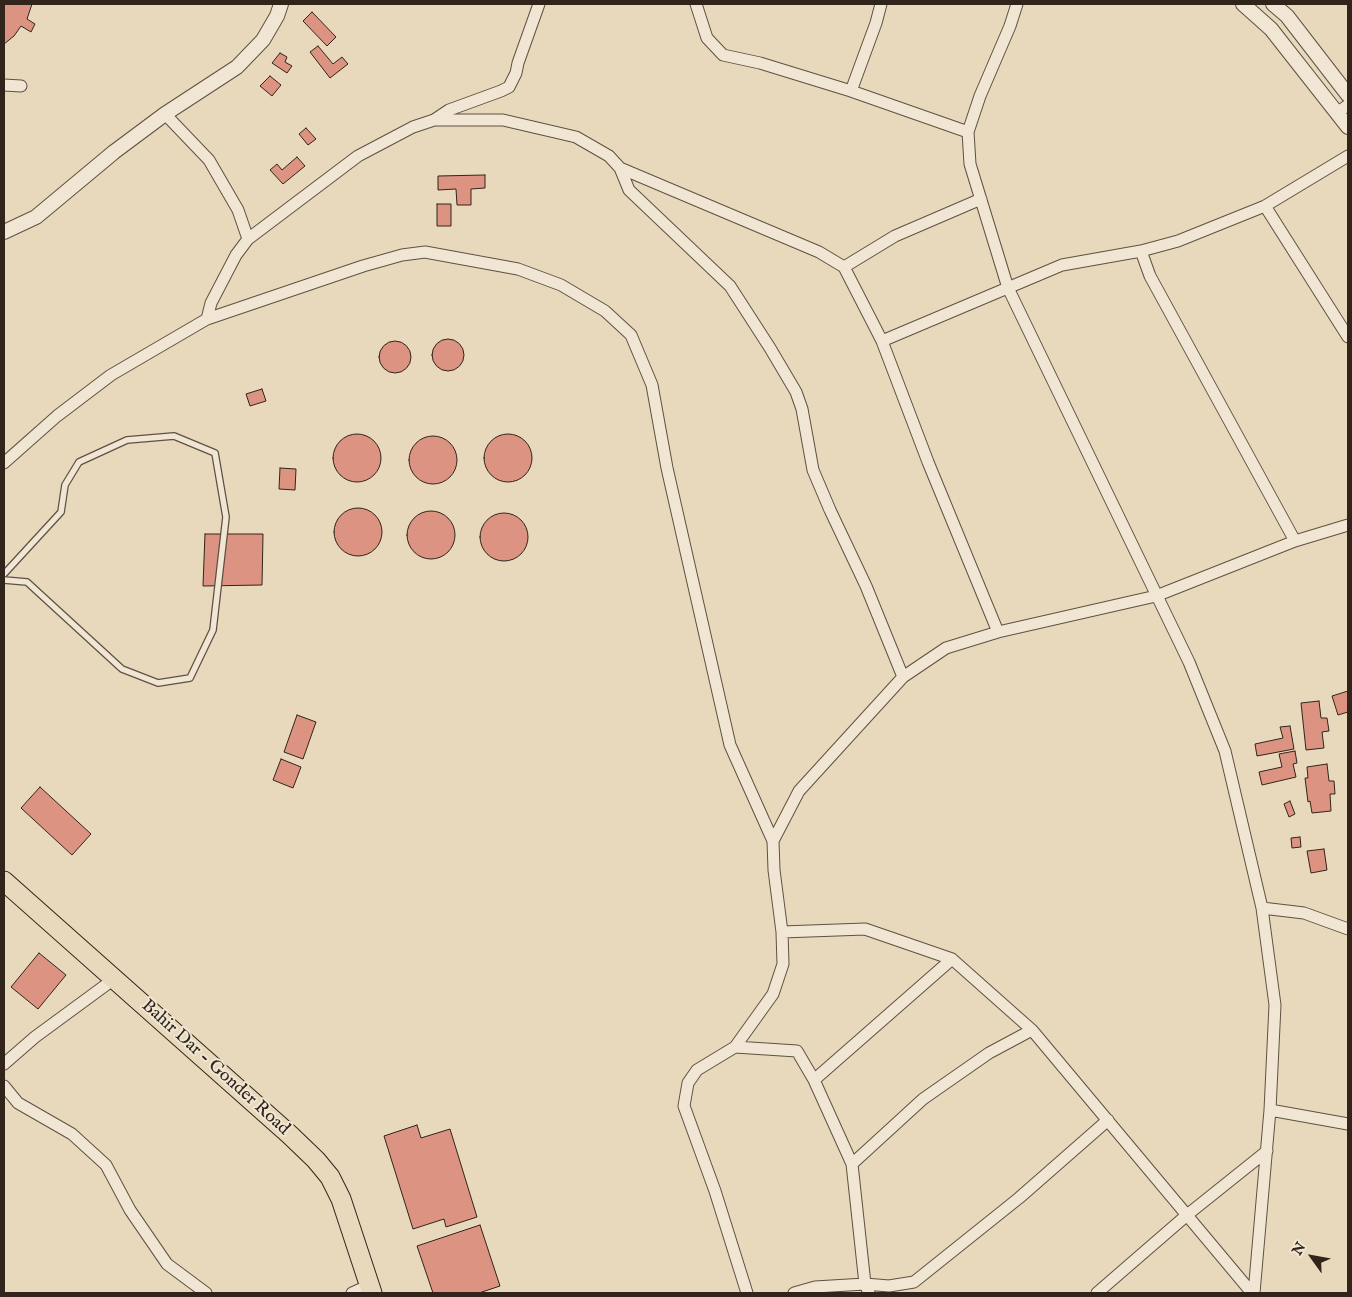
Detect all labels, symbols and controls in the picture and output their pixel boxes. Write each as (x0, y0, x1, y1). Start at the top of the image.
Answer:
street label: Bahir Dar - Gonder Road (136, 996, 294, 1140)
north arrow (1287, 1232, 1337, 1282)
text: N (1288, 1239, 1310, 1259)

